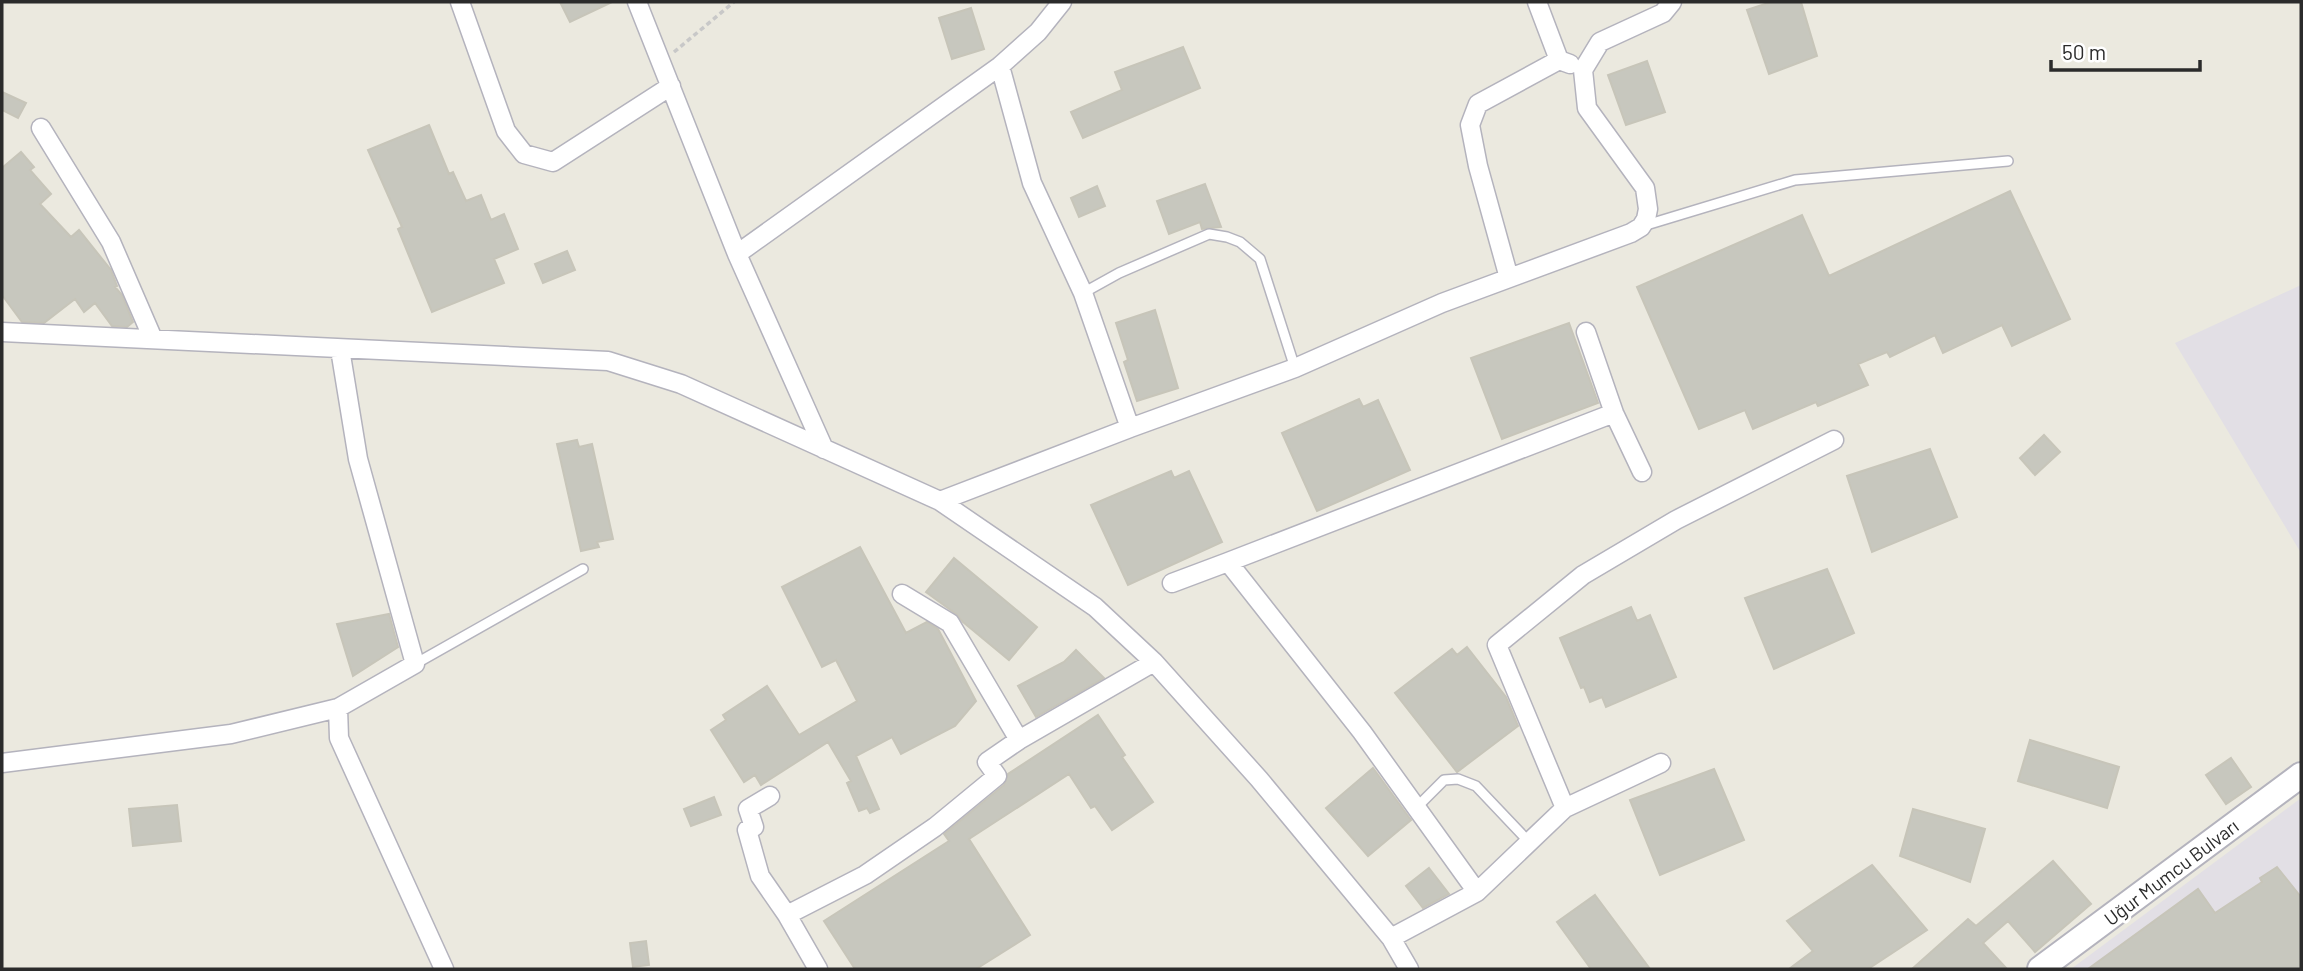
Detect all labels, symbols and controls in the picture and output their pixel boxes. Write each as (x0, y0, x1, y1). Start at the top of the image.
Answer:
scale bar (2051, 28, 2200, 72)
text: 50 m (2062, 39, 2106, 64)
street label: Uğur Mumcu Bulvarı (2099, 814, 2243, 930)

